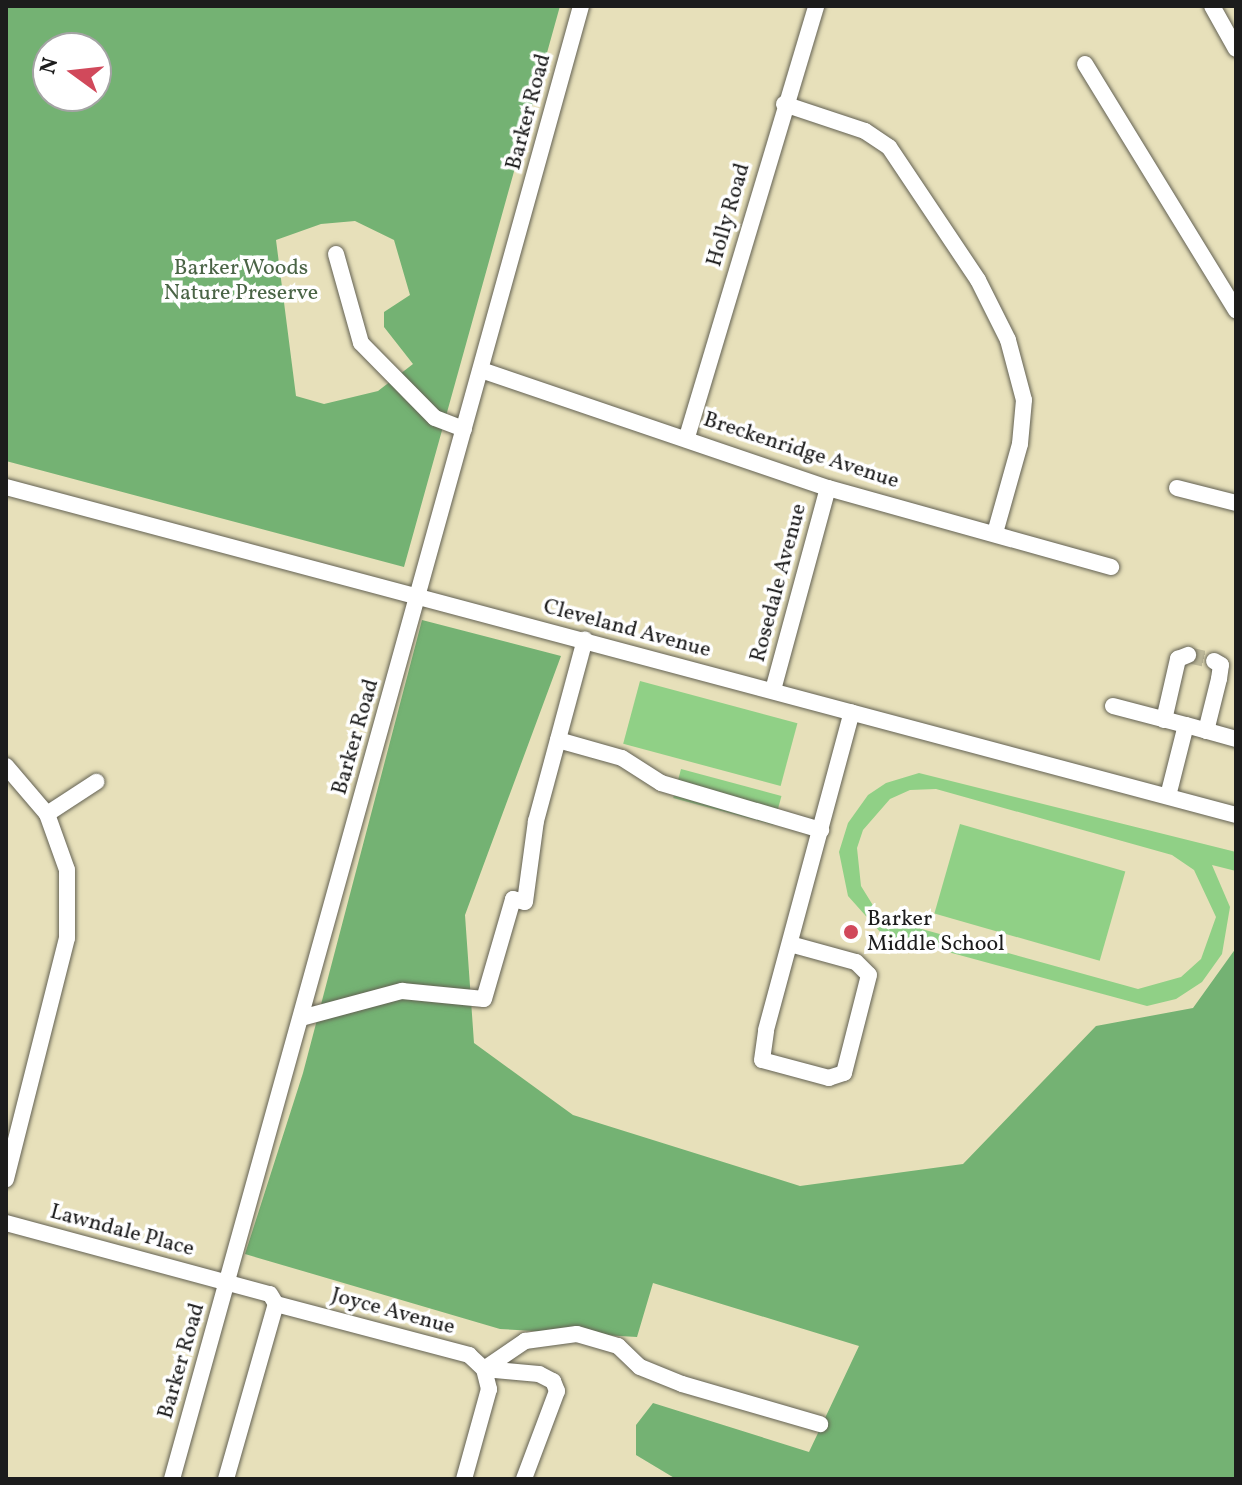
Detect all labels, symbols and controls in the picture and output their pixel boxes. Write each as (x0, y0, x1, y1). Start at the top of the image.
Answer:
north arrow (32, 32, 112, 112)
street label: Barker Road (501, 51, 557, 173)
text: N (33, 54, 67, 78)
street label: Holly Road (702, 160, 756, 270)
park label: Barker Woods Nature Preserve (164, 255, 318, 306)
street label: Breckenridge Avenue (700, 407, 902, 495)
street label: Rosedale Avenue (745, 501, 813, 665)
street label: Cleveland Avenue (540, 594, 714, 664)
street label: Barker Road (327, 676, 385, 798)
place label: Barker Middle School (867, 906, 1005, 958)
marker: Barker Middle School (842, 923, 860, 941)
street label: Lawndale Place (47, 1199, 197, 1263)
street label: Joyce Avenue (328, 1283, 458, 1341)
street label: Barker Road (153, 1300, 211, 1422)

